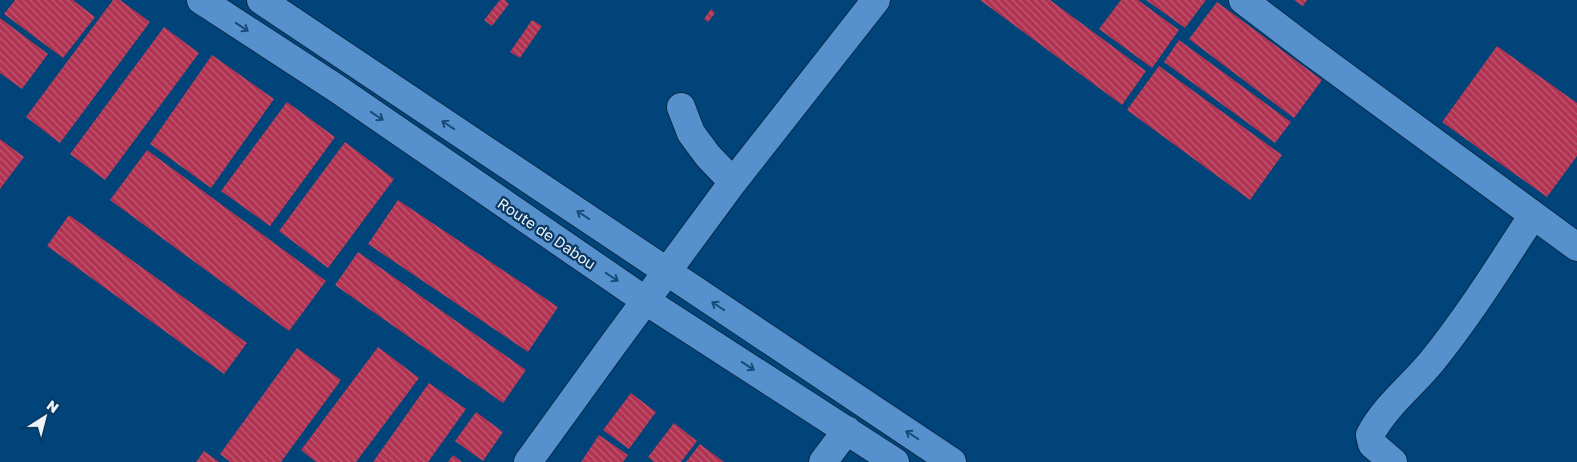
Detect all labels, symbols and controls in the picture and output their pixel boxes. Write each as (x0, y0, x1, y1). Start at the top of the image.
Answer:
one-way arrow (234, 22, 248, 32)
one-way arrow (370, 111, 384, 121)
one-way arrow (442, 120, 456, 130)
street label: Route de Dabou (494, 194, 600, 272)
one-way arrow (577, 210, 591, 220)
one-way arrow (605, 272, 619, 282)
one-way arrow (712, 301, 726, 311)
one-way arrow (741, 362, 755, 372)
north arrow (20, 392, 70, 442)
text: N (44, 396, 62, 416)
one-way arrow (905, 430, 919, 440)

